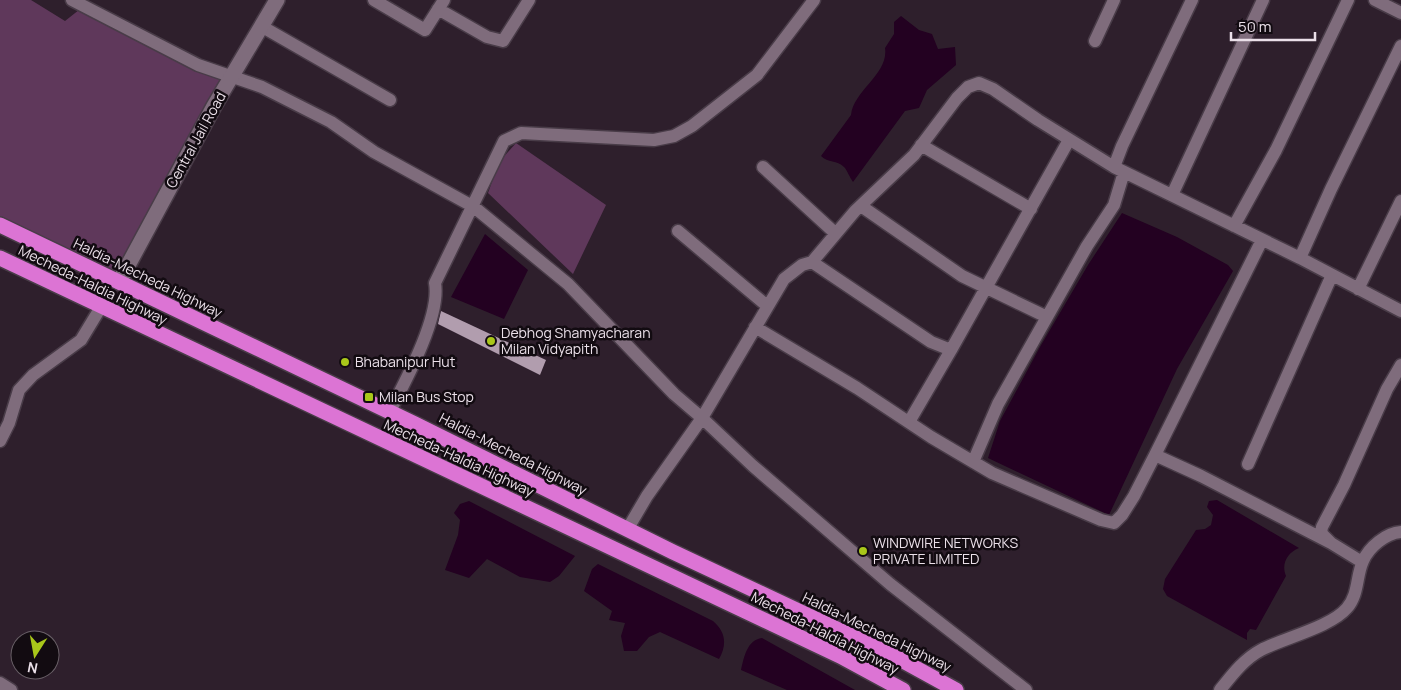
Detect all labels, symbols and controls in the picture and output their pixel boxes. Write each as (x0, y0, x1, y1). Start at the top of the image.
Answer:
scale bar (1231, 10, 1315, 42)
text: 50 m (1238, 16, 1272, 37)
street label: Central Jail Road (161, 88, 230, 191)
street label: Haldia-Mecheda Highway (71, 233, 226, 322)
street label: Mecheda-Haldia Highway (16, 240, 171, 329)
place label: Debhog Shamyacharan Milan Vidyapith (501, 323, 650, 358)
marker: Debhog Shamyacharan Milan Vidyapith (485, 335, 497, 347)
place label: Bhabanipur Hut (355, 352, 456, 371)
marker: Bhabanipur Hut (339, 356, 351, 368)
place label: Milan Bus Stop (379, 387, 474, 406)
marker: Milan Bus Stop (363, 391, 375, 403)
street label: Haldia-Mecheda Highway (436, 408, 591, 499)
street label: Mecheda-Haldia Highway (381, 414, 538, 501)
place label: WINDWIRE NETWORKS PRIVATE LIMITED (873, 533, 1018, 568)
marker: WINDWIRE NETWORKS PRIVATE LIMITED (857, 545, 869, 557)
street label: Mecheda-Haldia Highway (748, 587, 903, 678)
street label: Haldia-Mecheda Highway (800, 587, 955, 676)
north arrow (10, 630, 60, 680)
text: N (26, 658, 39, 679)

